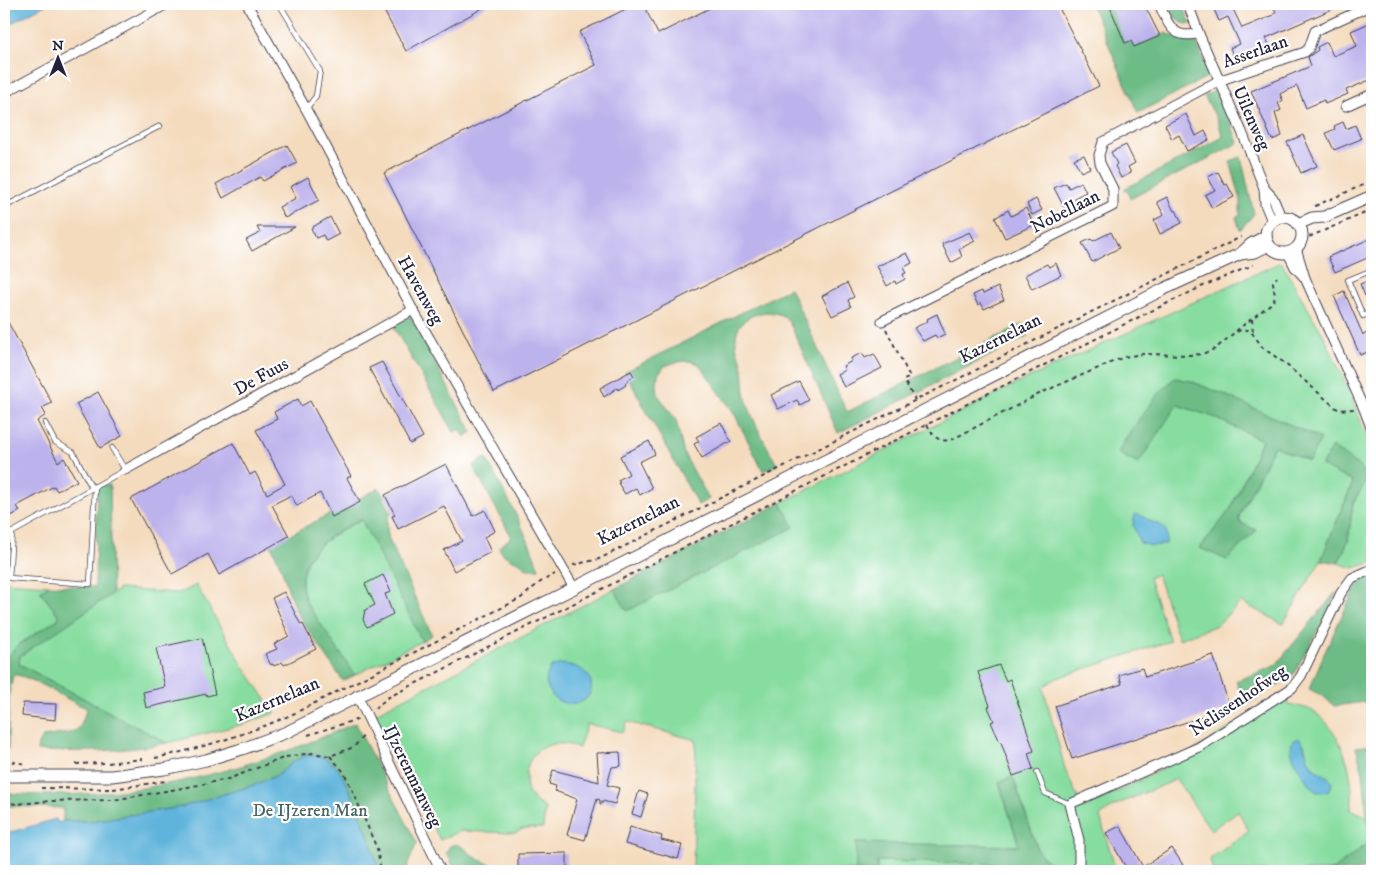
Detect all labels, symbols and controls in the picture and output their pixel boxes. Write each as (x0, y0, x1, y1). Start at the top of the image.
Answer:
street label: Asserlaan (1220, 30, 1291, 73)
north arrow (32, 32, 82, 82)
text: N (52, 37, 64, 55)
street label: Uilenweg (1227, 83, 1275, 154)
street label: Nobellaan (1027, 185, 1104, 239)
street label: Havenweg (392, 252, 448, 329)
street label: Kazernelaan (956, 309, 1046, 369)
street label: De Fuus (230, 353, 292, 401)
street label: Kazernelaan (594, 491, 684, 551)
street label: Nelissenhofweg (1186, 660, 1292, 741)
street label: Kazernelaan (232, 672, 323, 727)
street label: IJzerenmanweg (378, 722, 446, 831)
park label: De IJzeren Man (252, 800, 368, 822)

